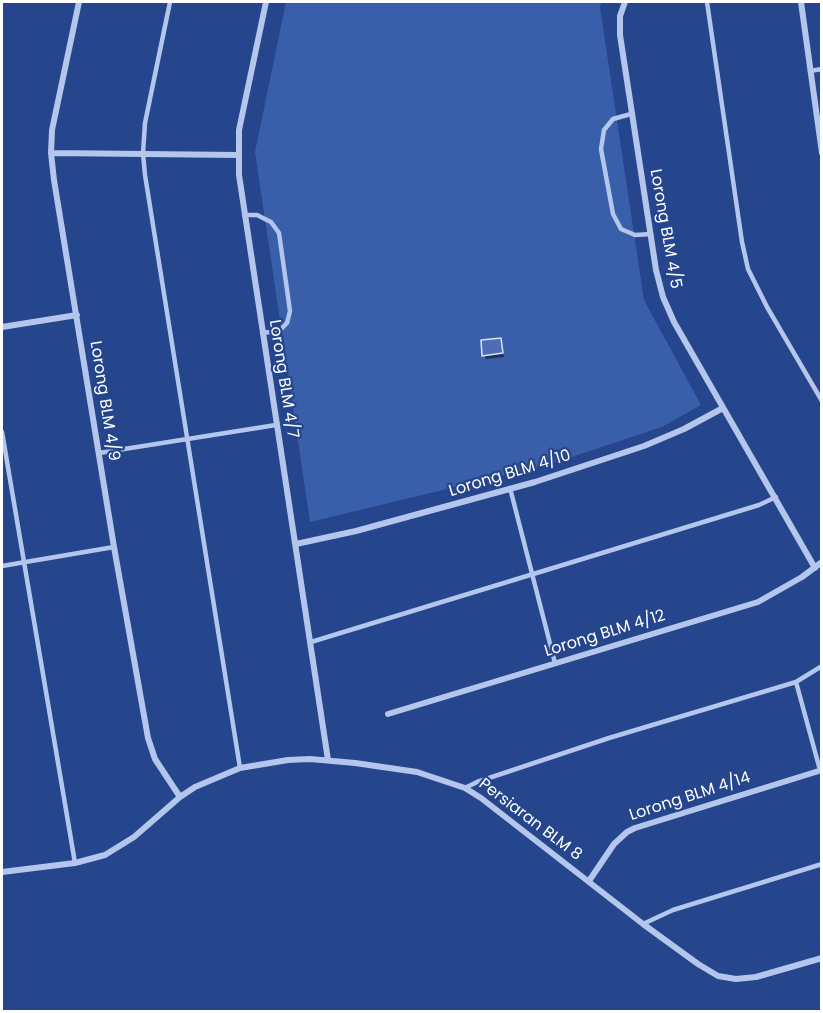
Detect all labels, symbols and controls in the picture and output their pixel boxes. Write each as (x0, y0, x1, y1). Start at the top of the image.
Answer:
street label: Lorong BLM 4/5 (645, 168, 685, 290)
street label: Lorong BLM 4/7 (264, 318, 302, 440)
street label: Lorong BLM 4/9 (85, 340, 123, 462)
street label: Lorong BLM 4/10 (447, 446, 573, 502)
street label: Lorong BLM 4/12 (542, 606, 668, 662)
street label: Lorong BLM 4/14 (627, 768, 753, 826)
street label: Persiaran BLM 8 (475, 775, 585, 865)

